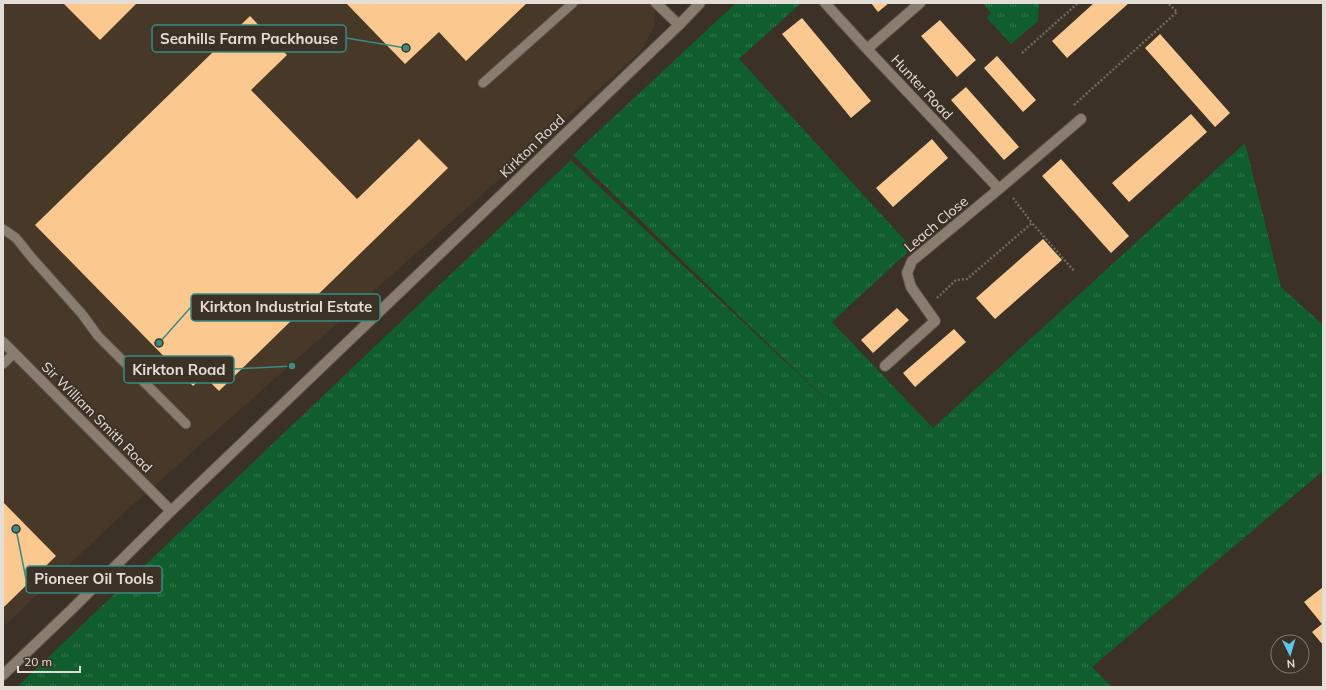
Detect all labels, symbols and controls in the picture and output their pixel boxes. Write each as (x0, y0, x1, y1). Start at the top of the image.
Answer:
callout: Seahills Farm Packhouse (152, 25, 346, 52)
text: Seahills Farm Packhouse (160, 29, 338, 48)
street label: Hunter Road (887, 51, 957, 123)
street label: Kirkton Road (496, 111, 568, 181)
street label: Leach Close (900, 192, 972, 256)
callout: Kirkton Industrial Estate (191, 294, 380, 321)
text: Kirkton Industrial Estate (200, 297, 372, 316)
callout: Kirkton Road (124, 356, 234, 383)
street label: Sir William Smith Road (38, 358, 156, 476)
text: Kirkton Road (132, 360, 226, 379)
callout: Pioneer Oil Tools (26, 566, 162, 593)
text: Pioneer Oil Tools (34, 569, 154, 588)
north arrow (1270, 634, 1310, 674)
scale bar (18, 648, 80, 674)
text: 20 m (24, 654, 52, 669)
text: N (1286, 657, 1296, 671)

